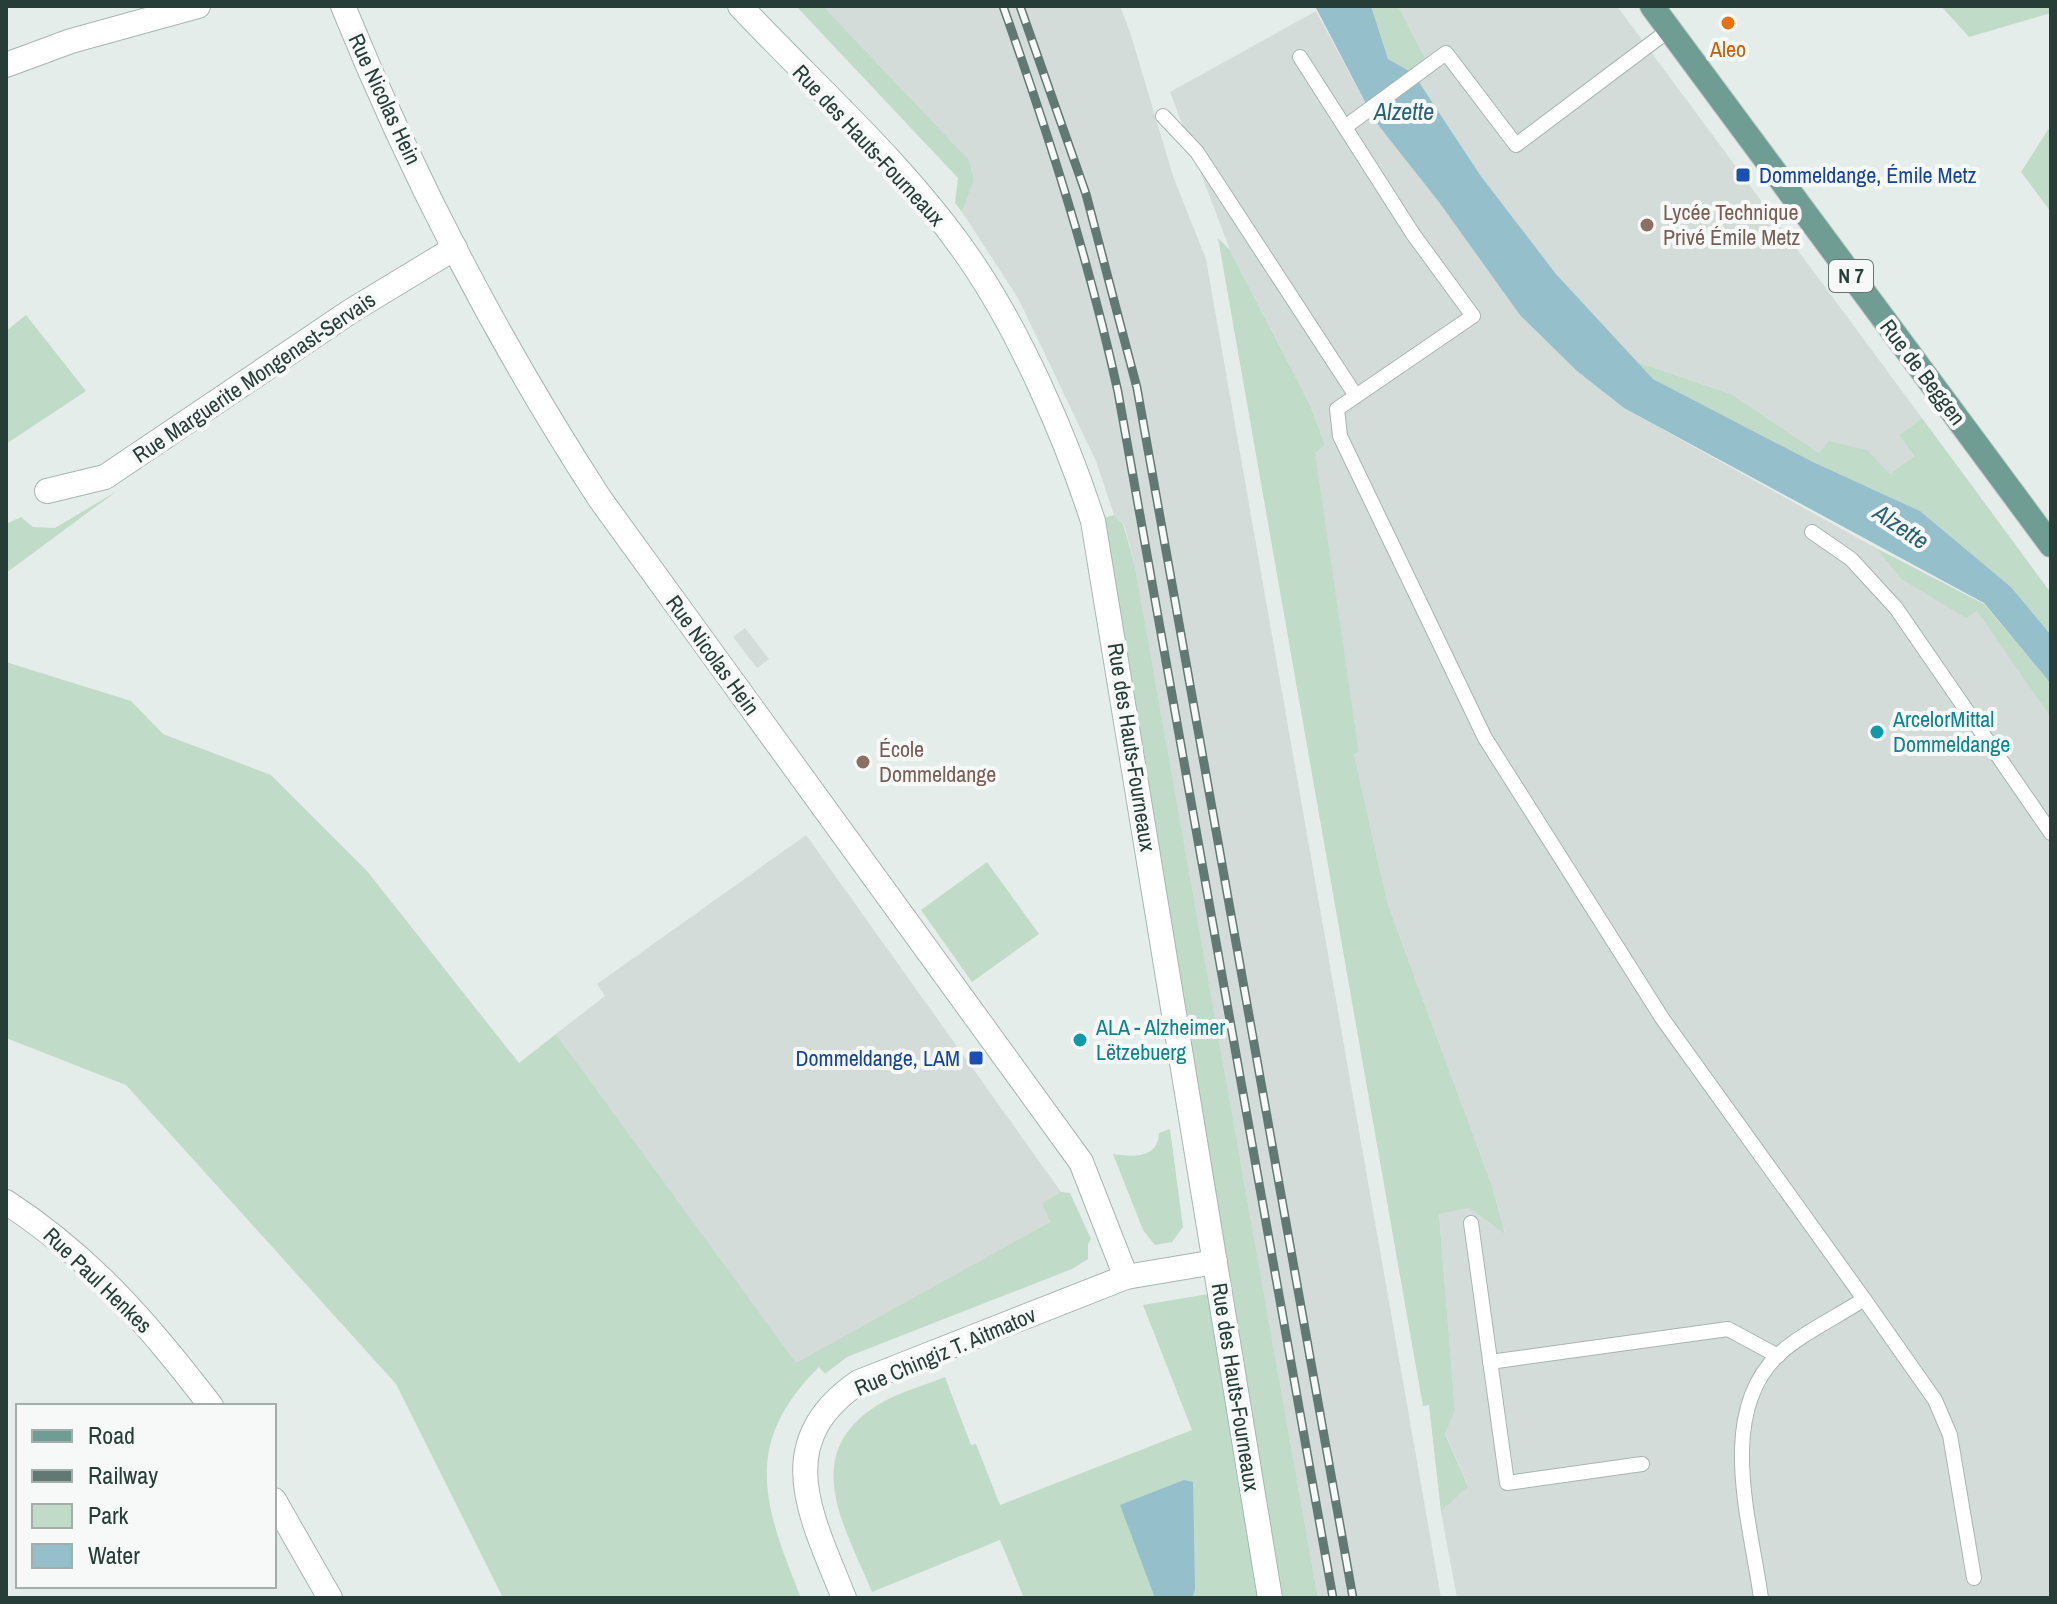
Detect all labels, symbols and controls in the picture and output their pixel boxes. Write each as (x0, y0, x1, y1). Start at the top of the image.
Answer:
marker: Aleo (1719, 14, 1737, 32)
street label: Rue Nicolas Hein (342, 29, 428, 169)
place label: Aleo (1709, 34, 1746, 64)
street label: Rue des Hauts-Fourneaux (786, 58, 952, 232)
water label: Alzette (1373, 95, 1434, 127)
place label: Dommeldange, Émile Metz (1759, 160, 1977, 190)
marker: Dommeldange, Émile Metz (1734, 166, 1752, 184)
place label: Lycée Technique Privé Émile Metz (1663, 197, 1800, 252)
marker: Lycée Technique Privé Émile Metz (1638, 216, 1656, 234)
road number: N 7 (1829, 260, 1873, 292)
street label: Rue Marguerite Mongenast-Servais (127, 284, 381, 470)
street label: Rue de Beggen (1873, 313, 1973, 431)
water label: Alzette (1867, 496, 1935, 556)
street label: Rue Nicolas Hein (659, 589, 767, 721)
street label: Rue des Hauts-Fourneaux (1101, 641, 1163, 853)
place label: ArcelorMittal Dommeldange (1892, 704, 2010, 759)
marker: ArcelorMittal Dommeldange (1868, 723, 1886, 741)
place label: École Dommeldange (879, 734, 996, 789)
marker: École Dommeldange (854, 753, 872, 771)
place label: ALA - Alzheimer Lëtzebuerg (1095, 1012, 1225, 1067)
marker: ALA - Alzheimer Lëtzebuerg (1071, 1031, 1089, 1049)
place label: Dommeldange, LAM (796, 1043, 960, 1073)
marker: Dommeldange, LAM (967, 1049, 985, 1067)
street label: Rue Paul Henkes (37, 1220, 159, 1340)
street label: Rue des Hauts-Fourneaux (1205, 1281, 1267, 1493)
street label: Rue Chingiz T. Aitmatov (850, 1299, 1040, 1403)
legend (16, 1404, 276, 1588)
text: Road (88, 1419, 135, 1451)
text: Railway (88, 1459, 158, 1491)
text: Park (88, 1499, 129, 1531)
text: Water (88, 1539, 140, 1571)

